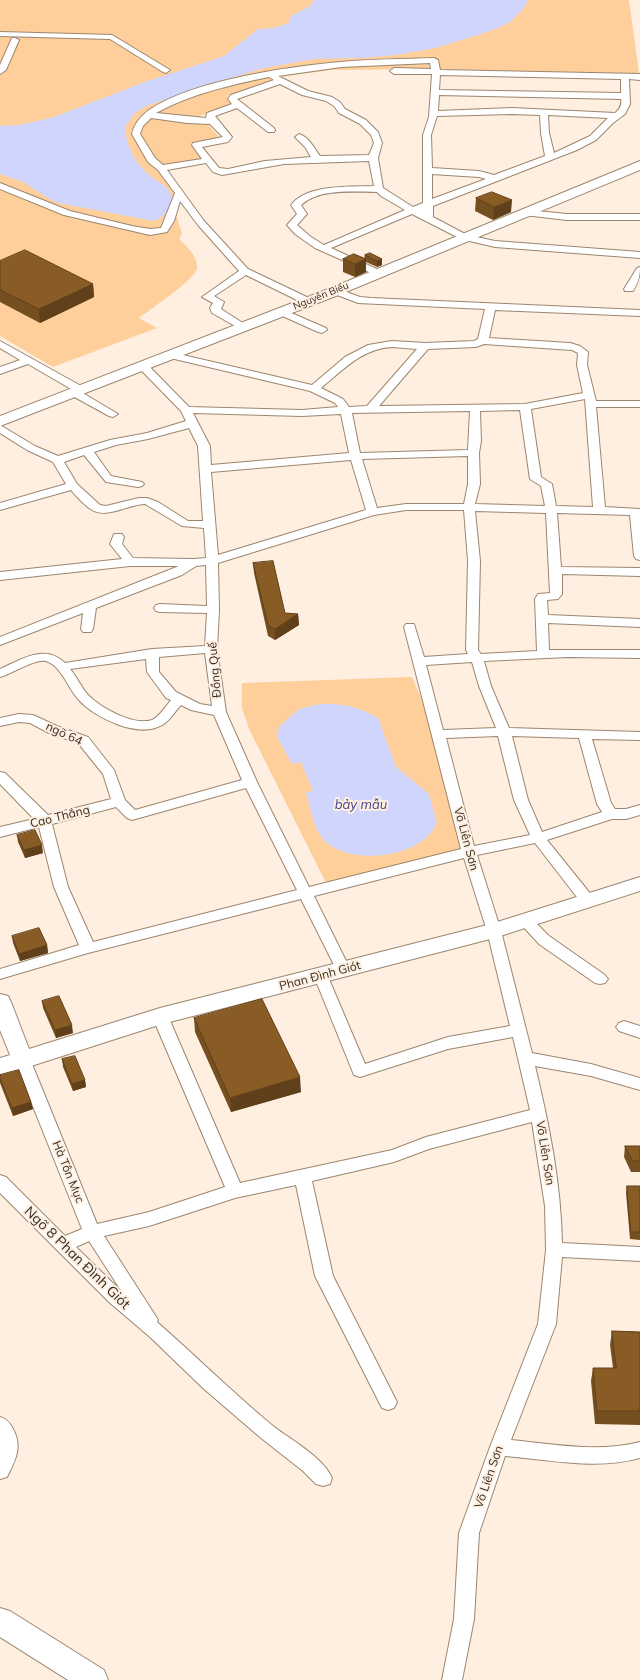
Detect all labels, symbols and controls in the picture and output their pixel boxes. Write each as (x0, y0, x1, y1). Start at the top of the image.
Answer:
street label: Nguyễn Biểu (291, 279, 351, 313)
street label: Đồng Quế (205, 642, 225, 698)
street label: ngõ 64 (43, 719, 85, 749)
water label: bảy mẫu (335, 797, 387, 813)
street label: Cao Thắng (29, 803, 91, 831)
street label: Võ Liên Sơn (451, 806, 481, 872)
street label: Phan Đình Giót (278, 958, 362, 994)
street label: Võ Liên Sơn (533, 1120, 557, 1186)
street label: Hà Tôn Mục (49, 1139, 87, 1205)
street label: Ngõ 8 Phan Đình Giót (21, 1203, 133, 1313)
street label: Võ Liên Sơn (472, 1444, 506, 1510)

